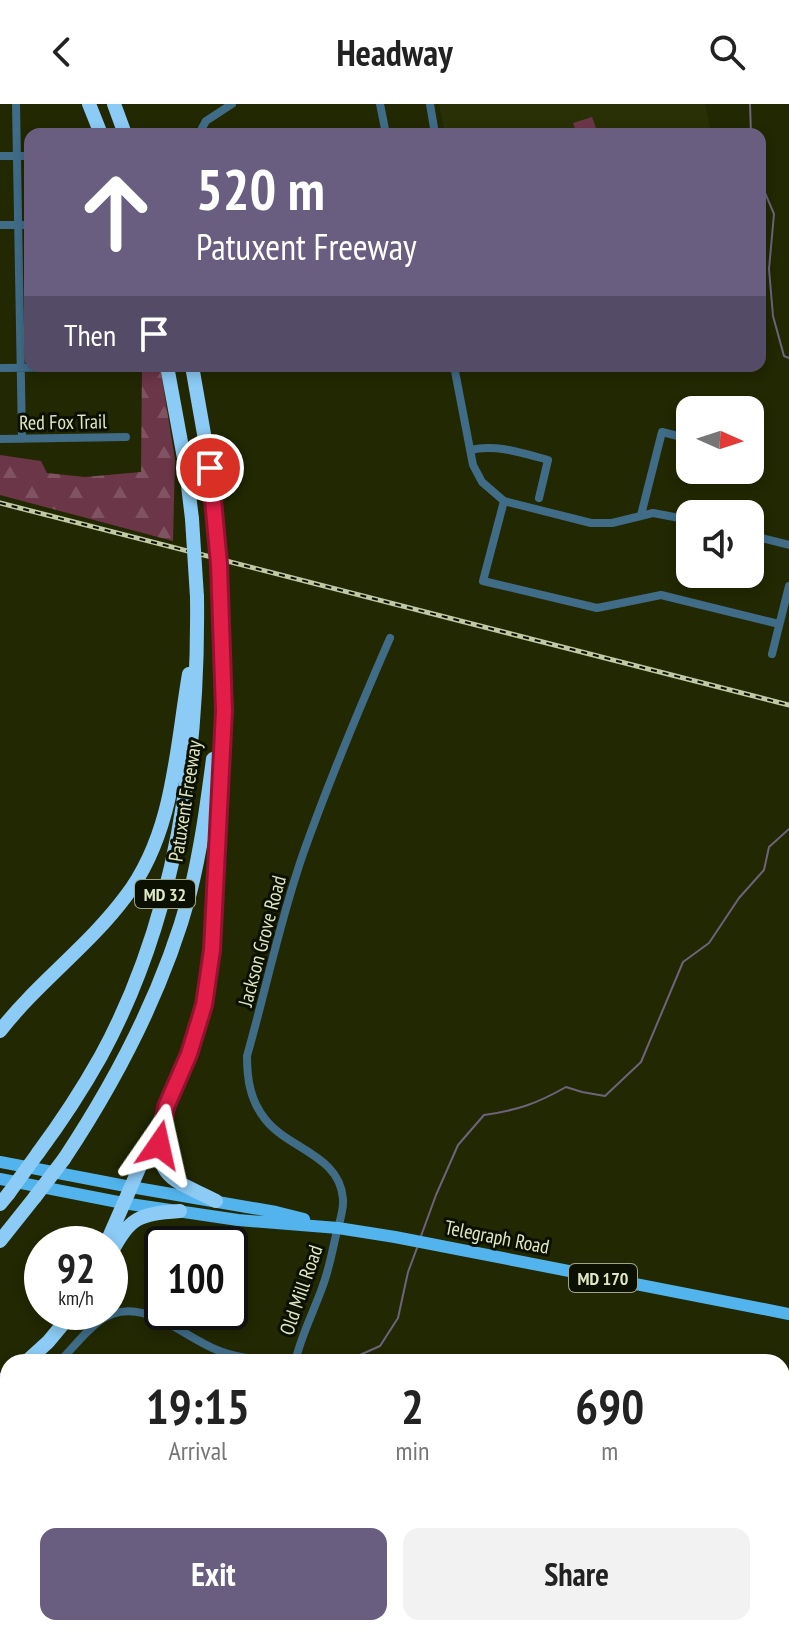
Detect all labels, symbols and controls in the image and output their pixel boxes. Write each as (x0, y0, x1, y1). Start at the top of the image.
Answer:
text: Headway (336, 29, 453, 76)
icon: back (40, 30, 84, 74)
icon: search (705, 30, 749, 74)
text: 520 m (196, 153, 325, 225)
icon: ahead (64, 160, 168, 264)
text: Patuxent Freeway (196, 223, 417, 270)
icon: arrive (132, 312, 176, 356)
text: Then (64, 315, 116, 354)
north arrow (676, 396, 764, 484)
map controls (676, 396, 764, 588)
street label: Red Fox Trail (19, 408, 107, 436)
pin (176, 434, 244, 502)
icon: arrive (188, 446, 232, 490)
button: sound (676, 500, 764, 588)
street label: Patuxent Freeway (163, 738, 208, 864)
street label: Jackson Grove Road (232, 873, 292, 1010)
road number: MD 32 (135, 880, 195, 908)
position arrow (117, 1103, 201, 1187)
street label: Telegraph Road (443, 1214, 551, 1260)
speed limit sign: 100 (144, 1226, 248, 1330)
text: 92 (57, 1242, 95, 1294)
street label: Old Mill Road (274, 1242, 328, 1338)
road number: MD 170 (569, 1264, 637, 1292)
text: km/h (58, 1285, 94, 1311)
text: 19:15 (146, 1375, 250, 1437)
text: 2 (401, 1375, 424, 1437)
text: 690 (575, 1375, 644, 1437)
text: Arrival (168, 1434, 227, 1467)
text: min (395, 1434, 429, 1467)
text: m (601, 1434, 618, 1467)
button: Exit (40, 1528, 387, 1620)
button: Share (403, 1528, 750, 1620)

